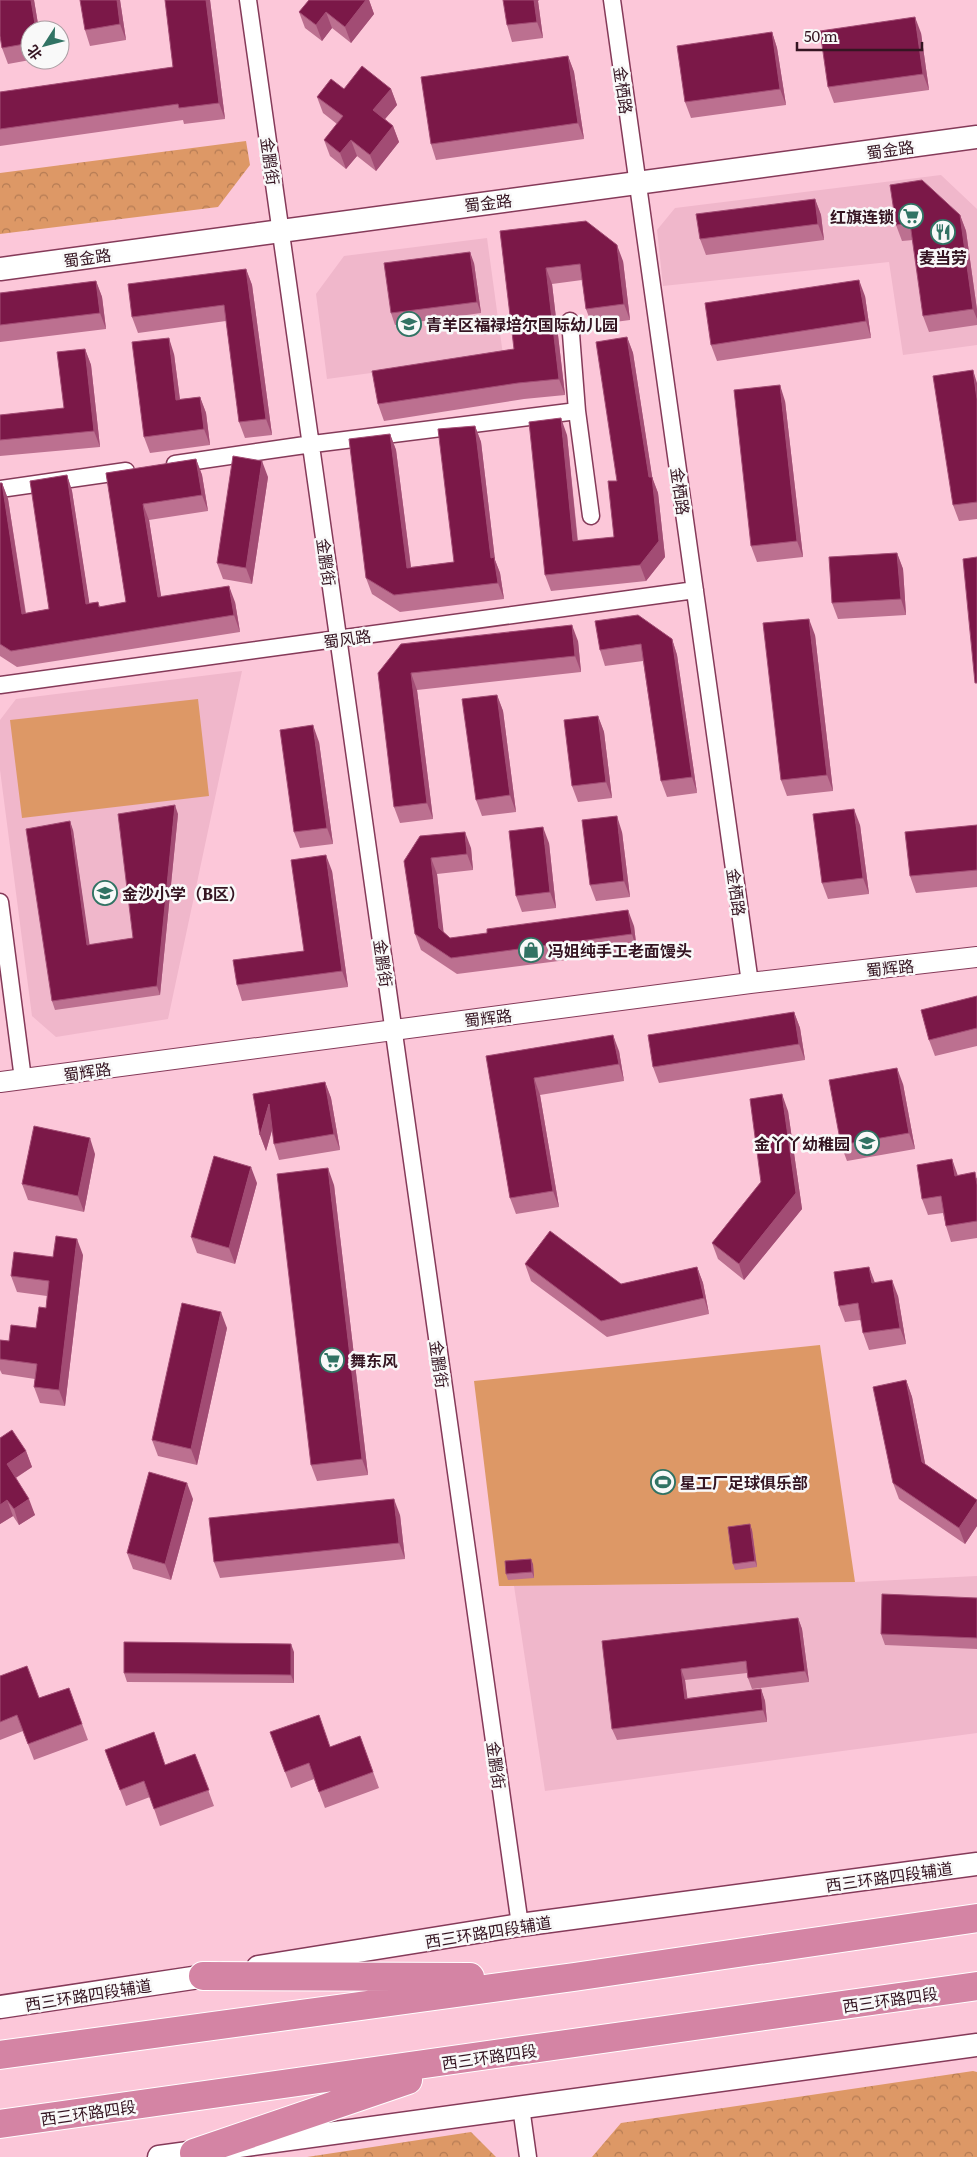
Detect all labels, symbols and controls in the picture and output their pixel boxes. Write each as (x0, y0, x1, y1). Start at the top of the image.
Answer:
north arrow (20, 20, 70, 70)
scale bar (797, 20, 922, 52)
text: 50 m (804, 24, 838, 47)
text: 北 (21, 42, 46, 65)
street label: 金栖路 (609, 65, 639, 115)
street label: 蜀金路 (865, 134, 915, 164)
street label: 金鹏街 (256, 136, 286, 186)
street label: 蜀金路 (463, 187, 513, 217)
supermarket icon: 红旗连锁 (898, 203, 924, 229)
place label: 红旗连锁 (830, 204, 894, 228)
restaurant icon: 麦当劳 (930, 219, 956, 245)
street label: 蜀金路 (62, 242, 112, 272)
place label: 麦当劳 (919, 245, 967, 269)
school or university icon: 青羊区福禄培尔国际幼儿园 (396, 311, 422, 337)
place label: 青羊区福禄培尔国际幼儿园 (426, 312, 618, 336)
street label: 金栖路 (666, 466, 696, 516)
street label: 金鹏街 (312, 537, 342, 587)
street label: 蜀风路 (322, 623, 372, 653)
street label: 金栖路 (722, 867, 752, 917)
school or university icon: 金沙小学（B区） (92, 880, 118, 906)
place label: 金沙小学（B区） (122, 881, 245, 905)
shop icon: 冯姐纯手工老面馒头 (518, 937, 544, 963)
street label: 金鹏街 (369, 938, 399, 988)
place label: 冯姐纯手工老面馒头 (548, 938, 692, 962)
street label: 蜀辉路 (865, 953, 915, 981)
street label: 蜀辉路 (463, 1002, 513, 1032)
street label: 蜀辉路 (62, 1056, 112, 1086)
school or university icon: 金丫丫幼稚园 (854, 1130, 880, 1156)
place label: 金丫丫幼稚园 (754, 1131, 850, 1155)
street label: 金鹏街 (425, 1339, 455, 1389)
supermarket icon: 舞东风 (319, 1347, 345, 1373)
place label: 舞东风 (350, 1348, 398, 1372)
sports icon: 星工厂足球俱乐部 (650, 1469, 676, 1495)
place label: 星工厂足球俱乐部 (680, 1470, 808, 1494)
street label: 金鹏街 (482, 1740, 512, 1790)
street label: 西三环路四段辅道 (824, 1855, 954, 1897)
street label: 西三环路四段辅道 (423, 1909, 553, 1953)
street label: 西三环路四段辅道 (23, 1972, 153, 2016)
street label: 西三环路四段 (841, 1980, 939, 2018)
street label: 西三环路四段 (440, 2037, 538, 2075)
street label: 西三环路四段 (39, 2093, 137, 2131)

